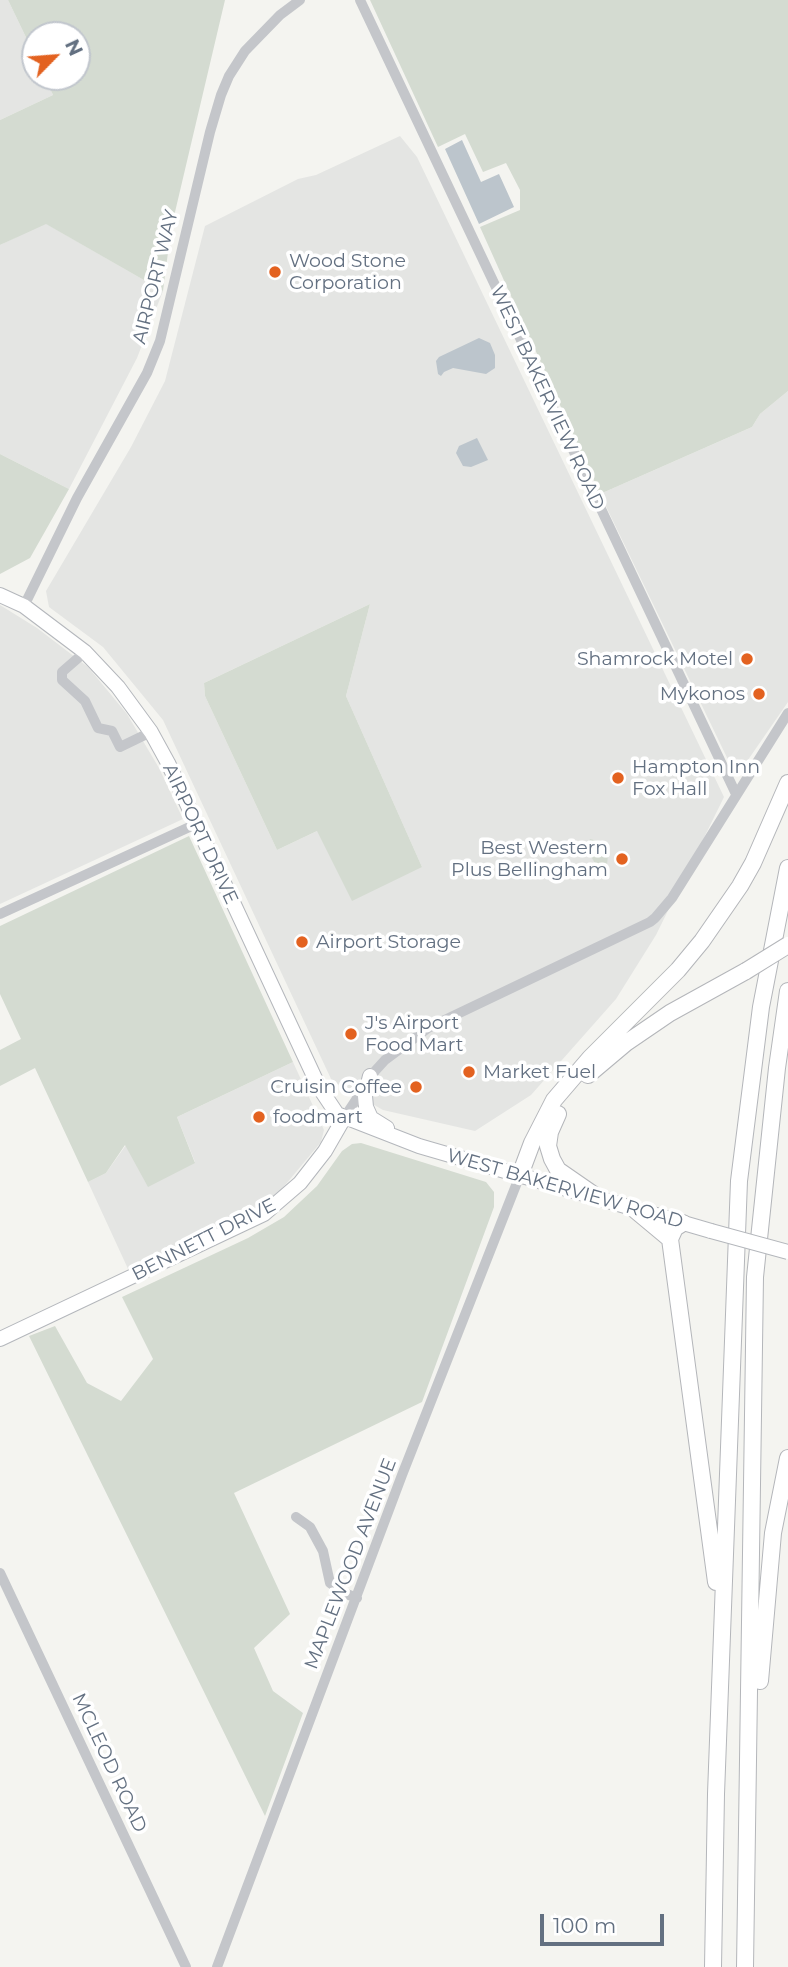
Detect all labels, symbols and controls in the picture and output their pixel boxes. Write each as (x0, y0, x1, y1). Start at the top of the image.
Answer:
north arrow (21, 21, 91, 91)
text: N (60, 36, 87, 60)
street label: AIRPORT WAY (128, 208, 184, 346)
place label: Wood Stone Corporation (289, 250, 406, 294)
marker: Wood Stone Corporation (267, 264, 283, 280)
street label: WEST BAKERVIEW ROAD (485, 282, 609, 514)
place label: Shamrock Motel (577, 648, 733, 670)
marker: Shamrock Motel (739, 651, 755, 667)
place label: Mykonos (660, 683, 745, 705)
marker: Mykonos (751, 686, 767, 702)
place label: Hampton Inn Fox Hall (632, 756, 760, 800)
street label: AIRPORT DRIVE (157, 760, 243, 908)
marker: Hampton Inn Fox Hall (610, 770, 626, 786)
place label: Best Western Plus Bellingham (451, 837, 608, 881)
marker: Best Western Plus Bellingham (614, 851, 630, 867)
place label: Airport Storage (316, 931, 461, 953)
marker: Airport Storage (294, 934, 310, 950)
place label: J's Airport Food Mart (365, 1012, 463, 1056)
marker: J's Airport Food Mart (343, 1026, 359, 1042)
place label: Market Fuel (483, 1061, 596, 1083)
marker: Market Fuel (461, 1064, 477, 1080)
place label: Cruisin Coffee (270, 1076, 402, 1098)
marker: Cruisin Coffee (408, 1079, 424, 1095)
place label: foodmart (273, 1106, 363, 1128)
marker: foodmart (251, 1109, 267, 1125)
street label: WEST BAKERVIEW ROAD (444, 1144, 686, 1234)
street label: BENNETT DRIVE (128, 1194, 280, 1286)
street label: MAPLEWOOD AVENUE (300, 1455, 402, 1673)
street label: MCLEOD ROAD (67, 1690, 151, 1836)
scale bar (543, 1900, 667, 1944)
text: 100 m (553, 1913, 616, 1938)

